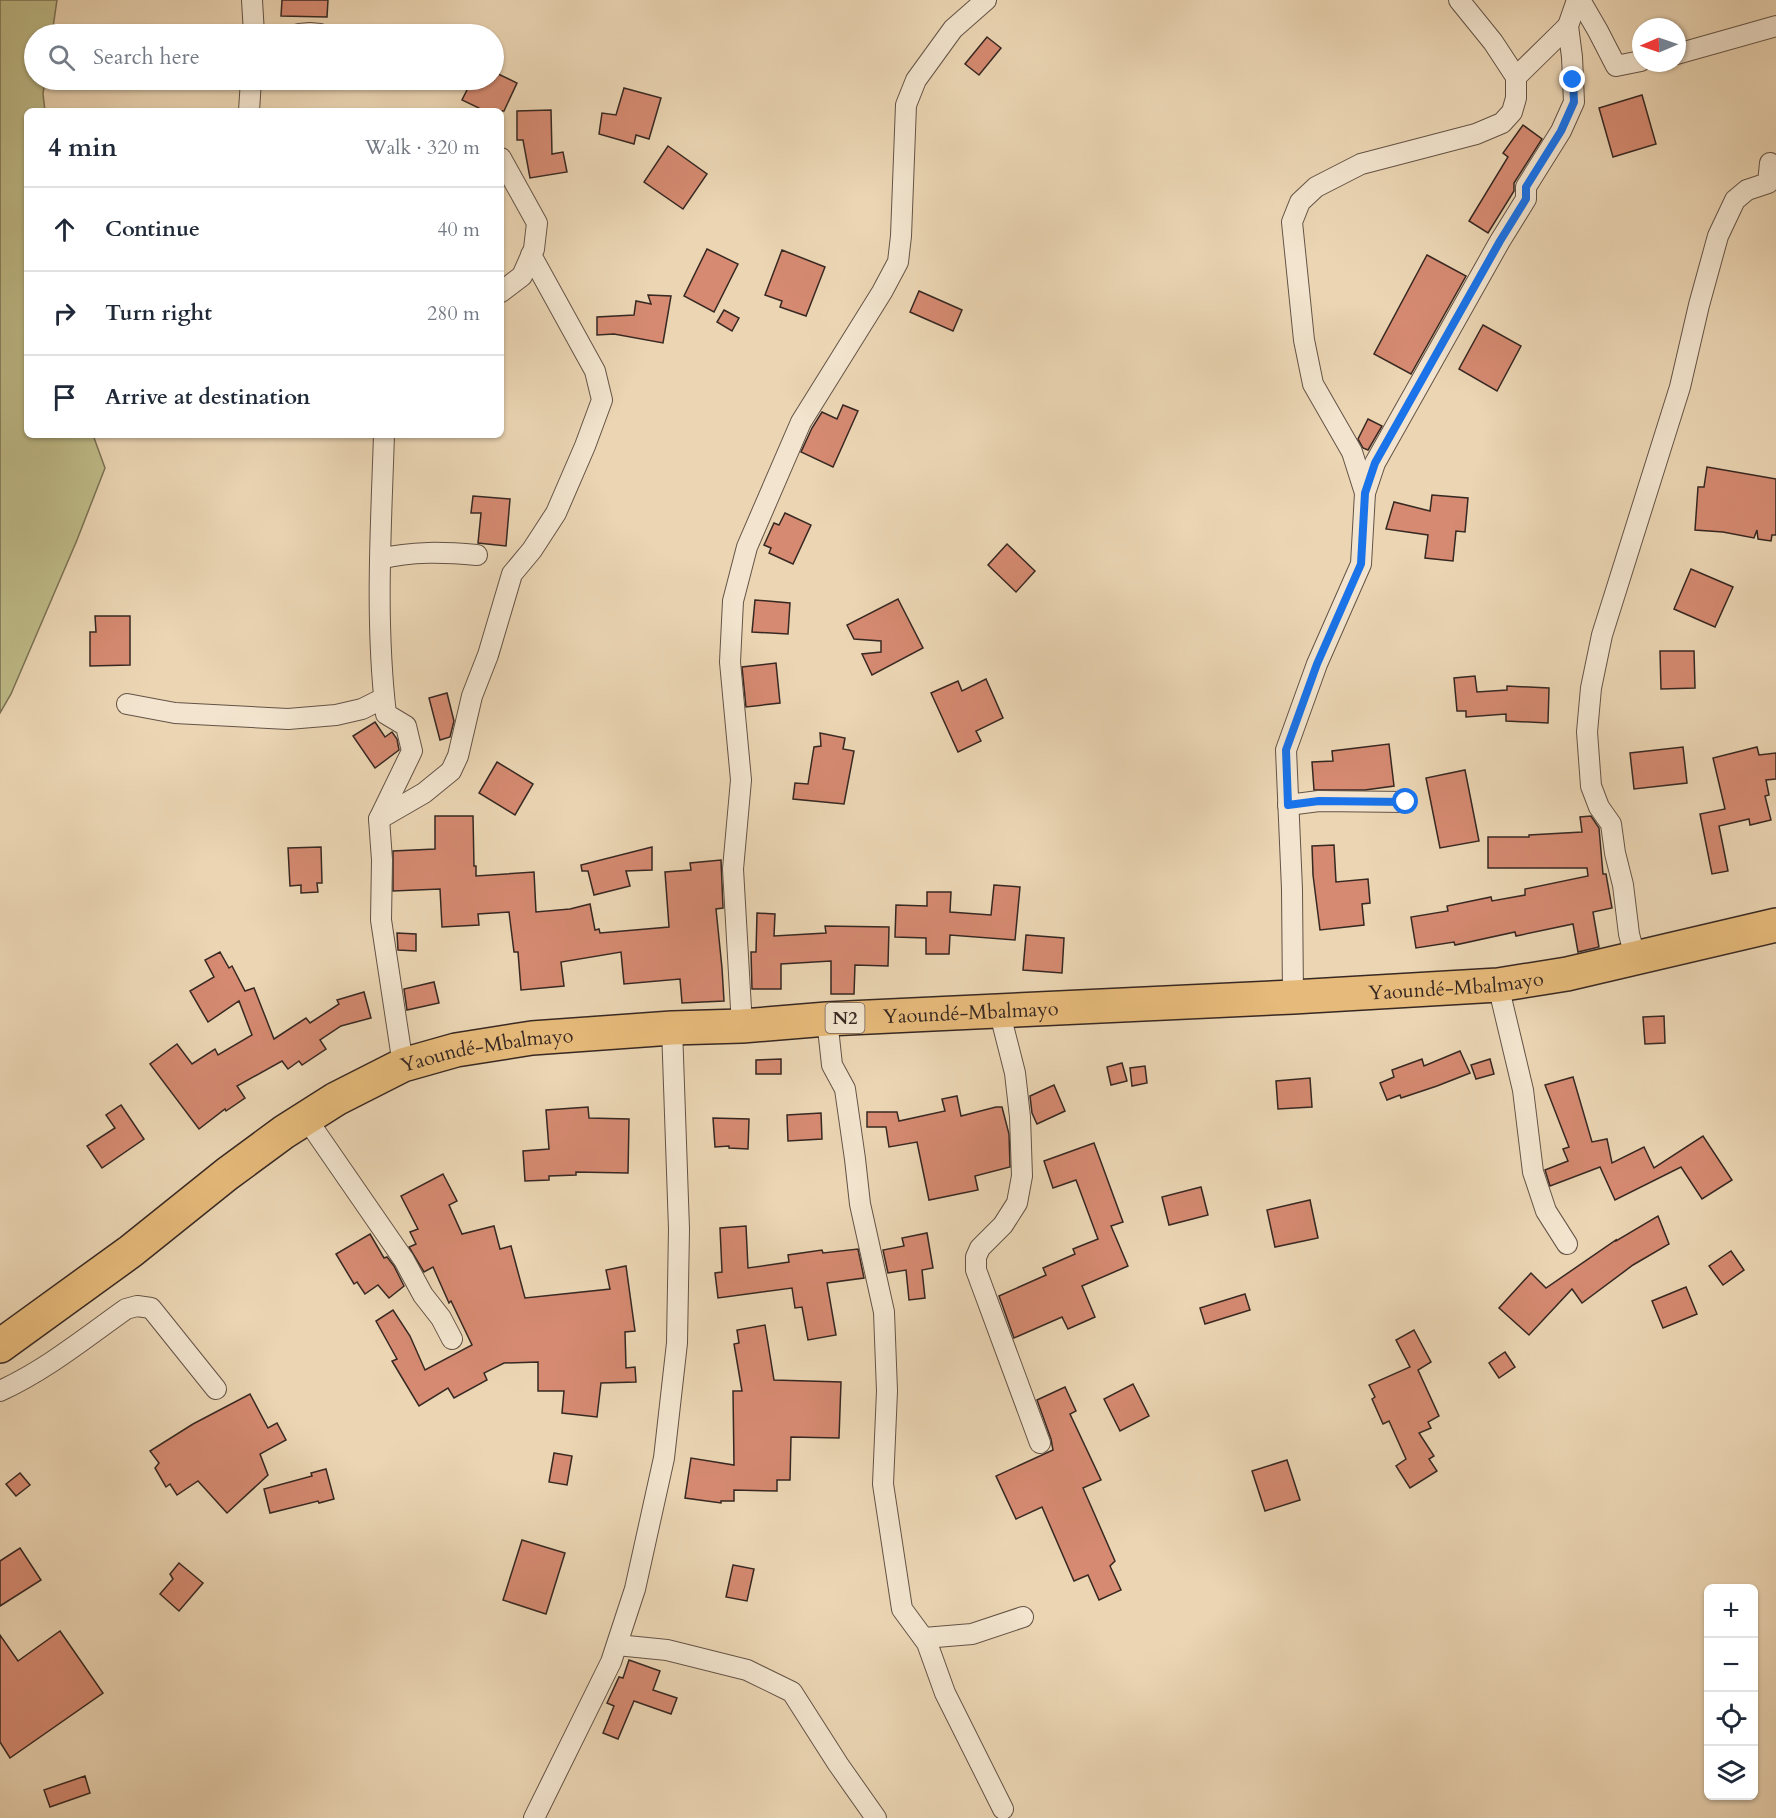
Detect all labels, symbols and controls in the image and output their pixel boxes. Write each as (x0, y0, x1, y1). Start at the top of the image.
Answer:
north arrow (1632, 18, 1686, 72)
search box (24, 24, 504, 90)
icon: search (45, 41, 78, 74)
text: Search here (93, 42, 200, 72)
route end (1559, 66, 1585, 92)
text: 4 min (48, 130, 117, 165)
text: Walk · 320 m (365, 134, 480, 161)
icon: ahead (48, 213, 81, 246)
text: Continue (105, 214, 200, 244)
text: 40 m (437, 216, 480, 243)
icon: right (48, 297, 81, 330)
text: Turn right (105, 298, 212, 328)
text: 280 m (427, 300, 480, 327)
icon: arrive (48, 381, 81, 414)
text: Arrive at destination (105, 382, 310, 412)
route start (1392, 788, 1418, 814)
street label: Yaoundé-Mbalmayo (1368, 964, 1546, 1006)
street label: Yaoundé-Mbalmayo (882, 995, 1059, 1030)
road number: N2 (826, 1003, 864, 1033)
street label: Yaoundé-Mbalmayo (397, 1022, 574, 1079)
map controls (1704, 1584, 1758, 1800)
button: + (1704, 1584, 1758, 1638)
button: − (1704, 1638, 1758, 1692)
button: locate (1704, 1692, 1758, 1746)
button: layers (1704, 1746, 1758, 1800)

